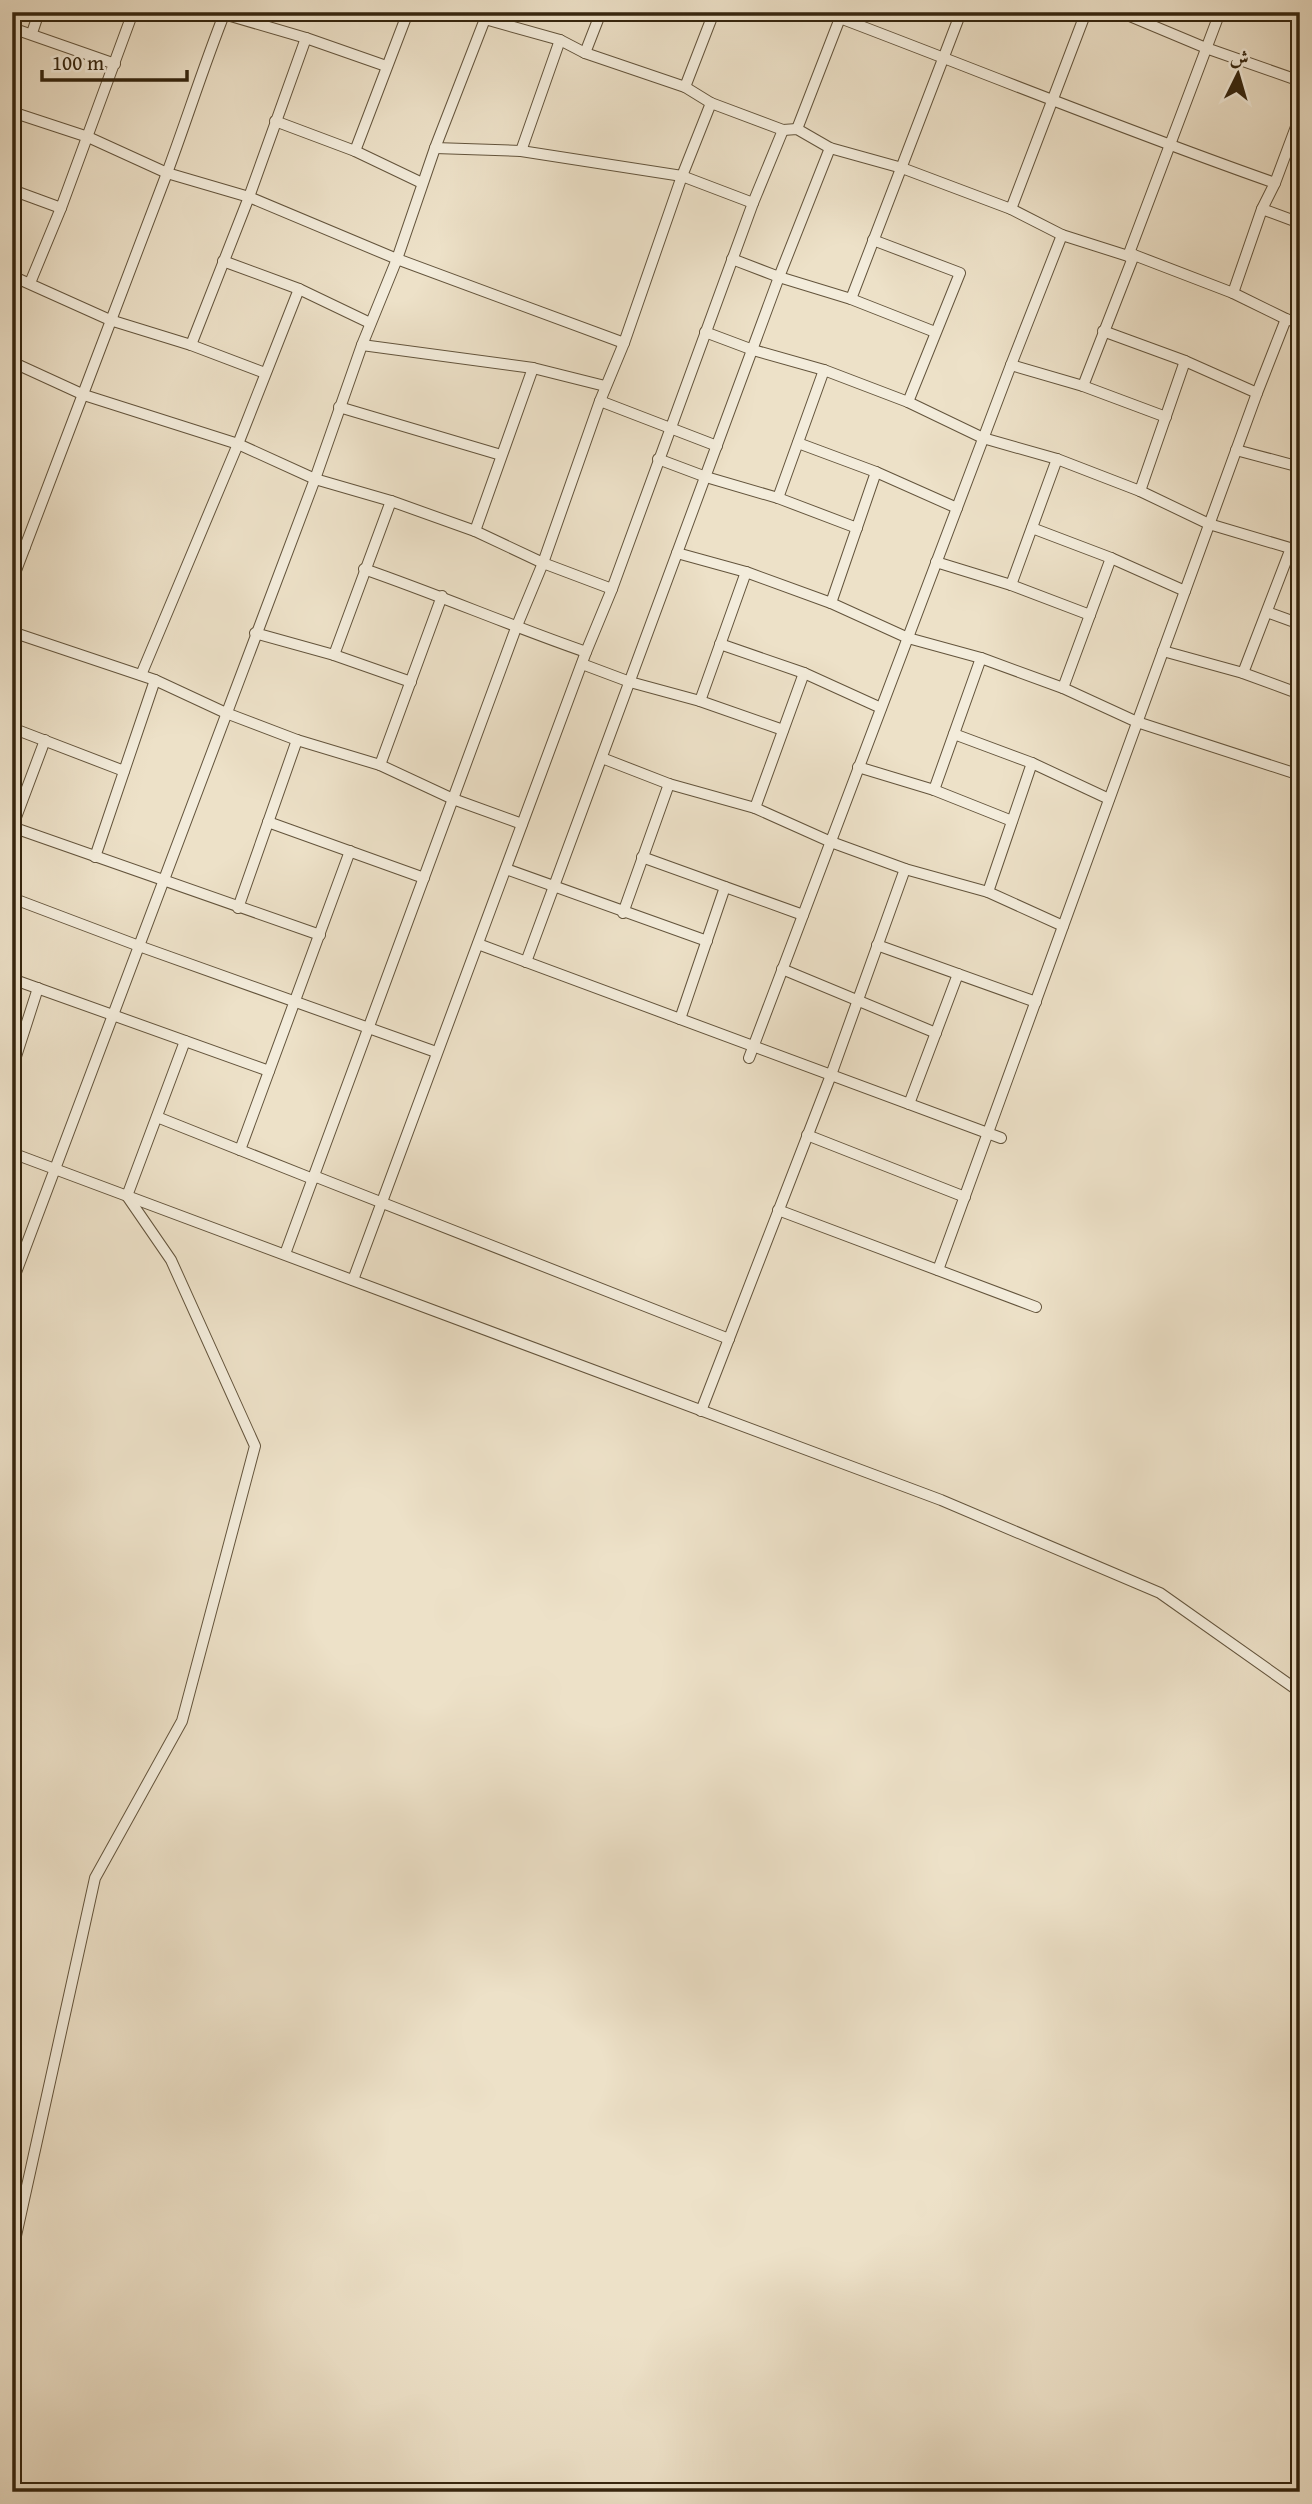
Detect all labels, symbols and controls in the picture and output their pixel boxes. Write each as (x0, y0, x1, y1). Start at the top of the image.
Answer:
scale bar (42, 38, 187, 82)
north arrow (1204, 38, 1274, 108)
text: ش (1229, 42, 1250, 72)
text: 100 m (52, 47, 104, 78)

